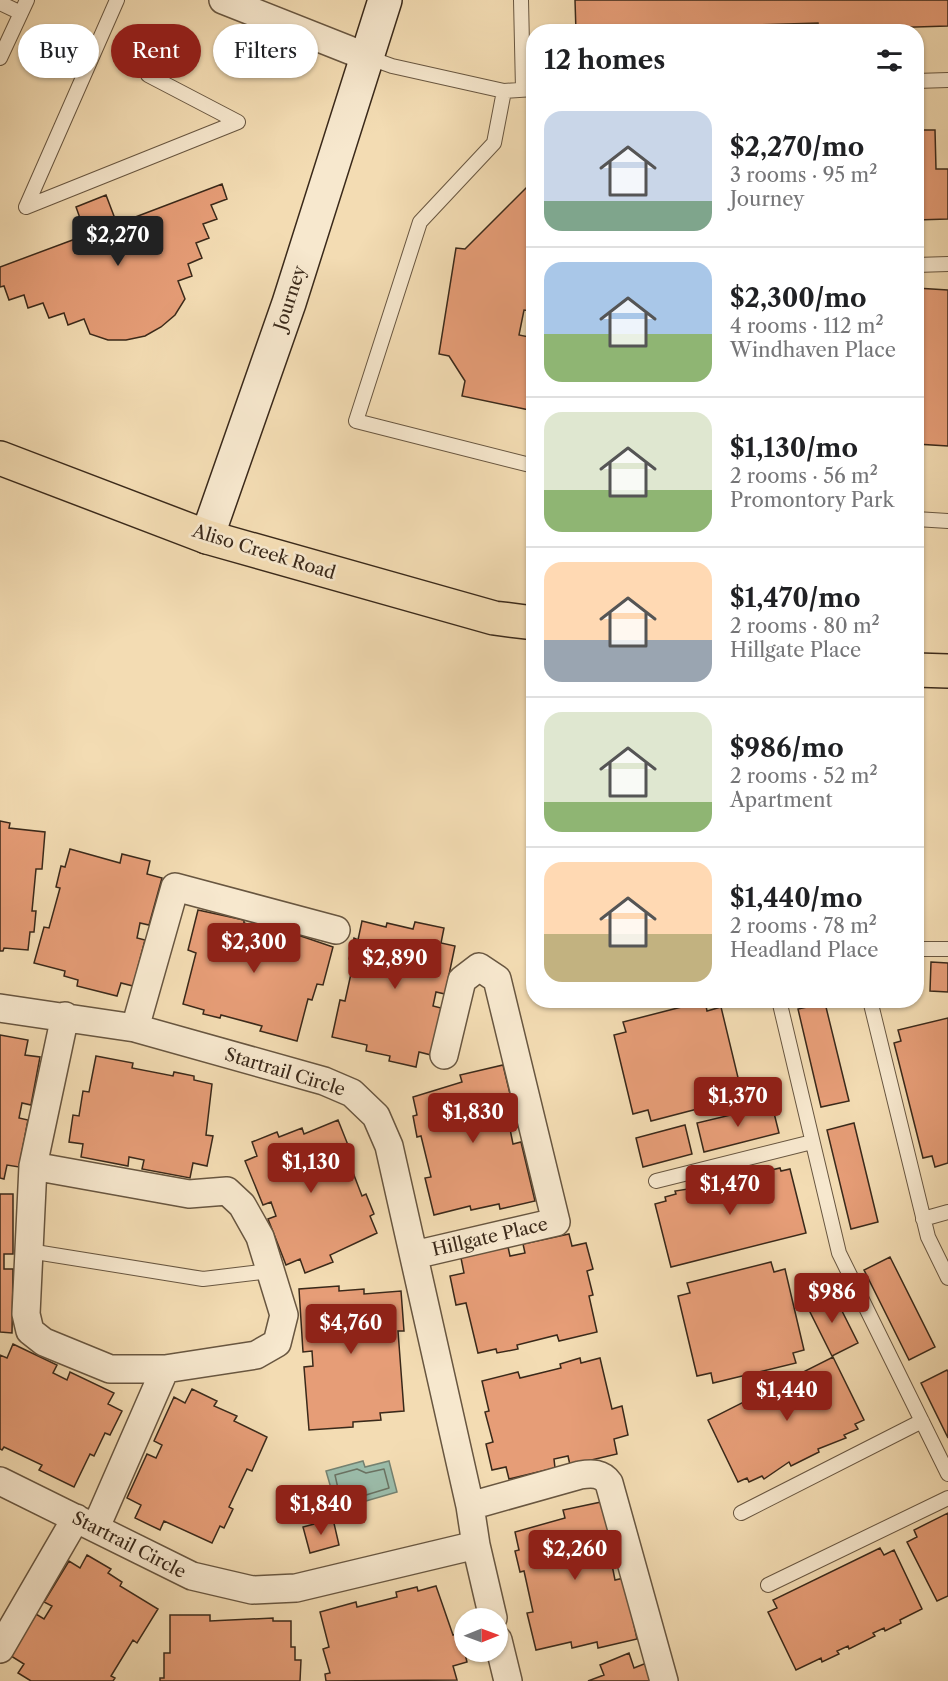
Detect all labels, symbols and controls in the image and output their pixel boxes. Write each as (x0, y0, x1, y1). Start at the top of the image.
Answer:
chip: Buy (18, 24, 99, 78)
chip: Rent (111, 24, 201, 78)
chip: Filters (213, 24, 318, 78)
text: 12 homes (544, 44, 665, 76)
icon: filters (873, 44, 906, 77)
text: $2,270/mo (730, 131, 864, 163)
icon: home (592, 135, 664, 207)
text: 3 rooms · 95 m² (730, 163, 877, 187)
text: Journey (730, 187, 804, 211)
pin: $2,270 (69, 216, 167, 267)
text: $2,270 (86, 223, 150, 247)
street label: Journey (268, 262, 311, 336)
text: $2,300/mo (730, 282, 867, 314)
icon: home (592, 286, 664, 358)
text: 4 rooms · 112 m² (730, 314, 884, 338)
text: Windhaven Place (730, 338, 896, 362)
text: $1,130/mo (730, 432, 858, 464)
icon: home (592, 436, 664, 508)
text: 2 rooms · 56 m² (730, 464, 878, 488)
text: Promontory Park (730, 488, 894, 512)
street label: Aliso Creek Road (189, 519, 338, 584)
text: $1,470/mo (730, 582, 861, 614)
icon: home (592, 586, 664, 658)
text: 2 rooms · 80 m² (730, 614, 880, 638)
text: Hillgate Place (730, 638, 861, 662)
text: $986/mo (730, 732, 844, 764)
icon: home (592, 736, 664, 808)
text: 2 rooms · 52 m² (730, 764, 878, 788)
text: Apartment (730, 788, 833, 812)
text: $1,440/mo (730, 882, 862, 914)
icon: home (592, 886, 664, 958)
text: 2 rooms · 78 m² (730, 914, 877, 938)
pin: $2,300 (205, 923, 303, 974)
text: $2,300 (221, 930, 287, 954)
text: Headland Place (730, 938, 879, 962)
pin: $2,890 (346, 939, 444, 990)
text: $2,890 (362, 946, 428, 970)
street label: Startrail Circle (222, 1043, 348, 1101)
pin: $1,370 (689, 1077, 787, 1128)
text: $1,370 (708, 1084, 768, 1108)
pin: $1,830 (424, 1093, 522, 1144)
text: $1,830 (442, 1100, 504, 1124)
pin: $1,130 (262, 1143, 360, 1194)
text: $1,130 (282, 1150, 340, 1174)
pin: $1,470 (681, 1165, 779, 1216)
text: $1,470 (700, 1172, 760, 1196)
street label: Hillgate Place (430, 1213, 550, 1261)
pin: $986 (796, 1273, 868, 1324)
text: $986 (808, 1280, 856, 1304)
pin: $4,760 (302, 1304, 400, 1355)
text: $4,760 (320, 1311, 382, 1335)
pin: $1,440 (738, 1371, 836, 1422)
text: $1,440 (756, 1378, 818, 1402)
pin: $1,840 (272, 1485, 370, 1536)
text: $1,840 (290, 1492, 352, 1516)
street label: Startrail Circle (68, 1507, 190, 1583)
pin: $2,260 (526, 1530, 624, 1581)
text: $2,260 (543, 1537, 607, 1561)
north arrow (454, 1608, 508, 1662)
map controls (454, 1608, 508, 1662)

